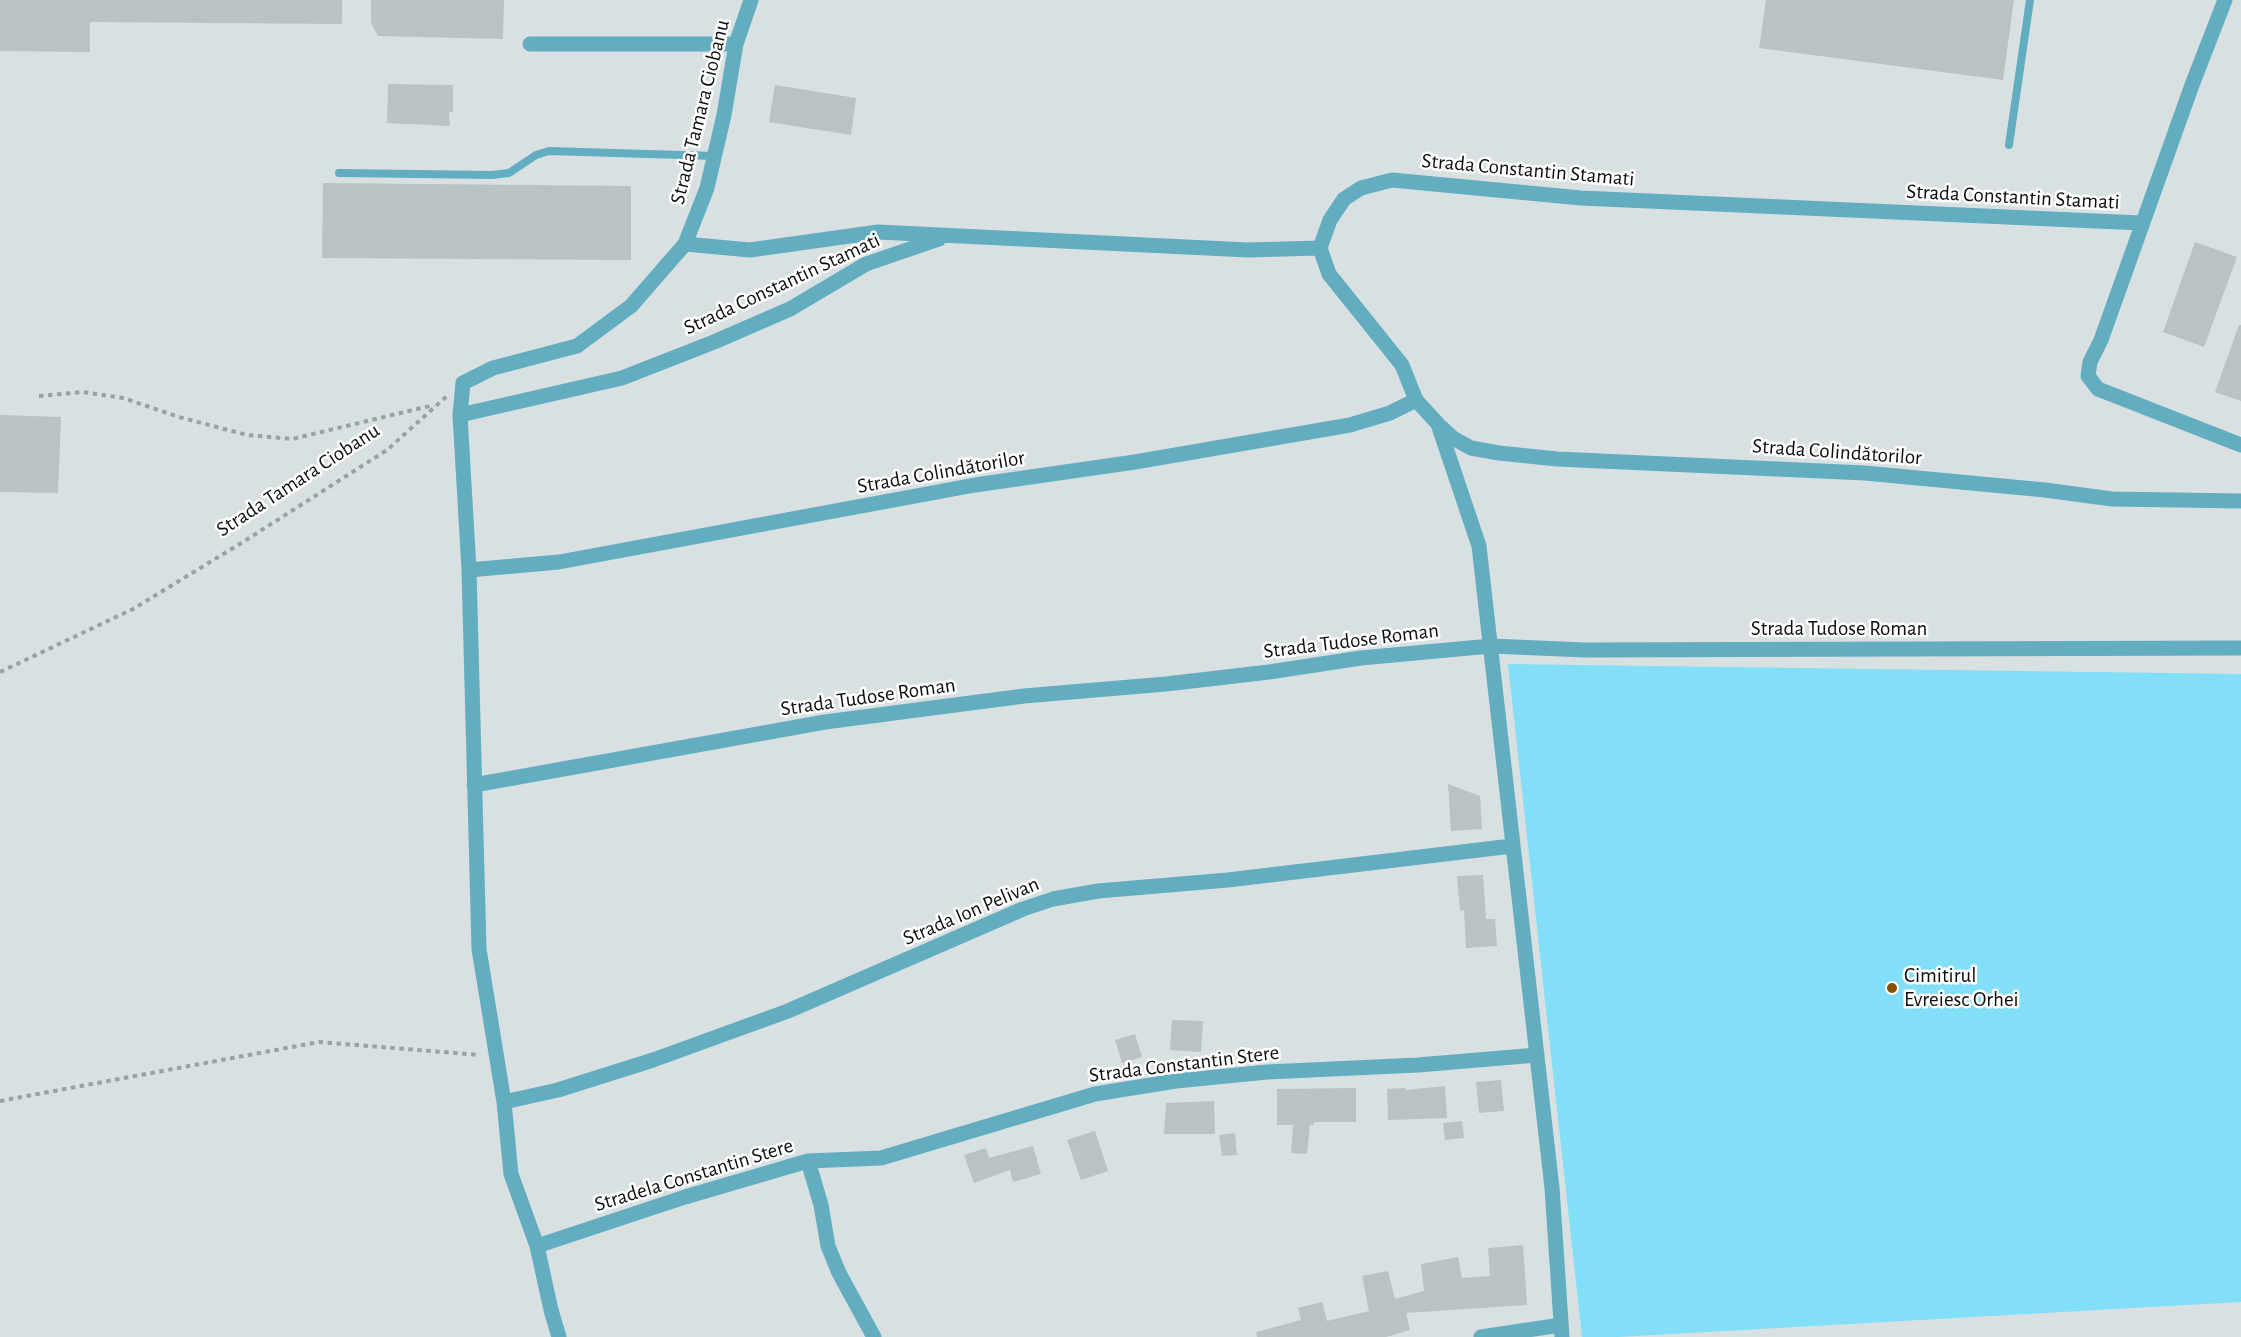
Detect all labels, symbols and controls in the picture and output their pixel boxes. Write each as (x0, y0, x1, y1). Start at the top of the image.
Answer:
street label: Strada Tamara Ciobanu (665, 17, 735, 207)
street label: Strada Constantin Stamati (1421, 148, 1635, 192)
street label: Strada Constantin Stamati (1906, 179, 2120, 215)
street label: Strada Constantin Stamati (680, 227, 884, 341)
street label: Strada Tamara Ciobanu (212, 418, 384, 542)
street label: Strada Colindătorilor (1751, 434, 1923, 470)
street label: Strada Colindătorilor (855, 445, 1027, 499)
street label: Strada Tudose Roman (1751, 616, 1927, 642)
street label: Strada Tudose Roman (1262, 618, 1440, 664)
street label: Strada Tudose Roman (779, 672, 957, 722)
street label: Strada Ion Pelivan (899, 871, 1043, 951)
place label: Cimitirul Evreiesc Orhei (1904, 963, 2019, 1013)
marker: Cimitirul Evreiesc Orhei (1885, 981, 1899, 995)
street label: Strada Constantin Stere (1087, 1040, 1281, 1088)
street label: Stradela Constantin Stere (592, 1133, 796, 1217)

